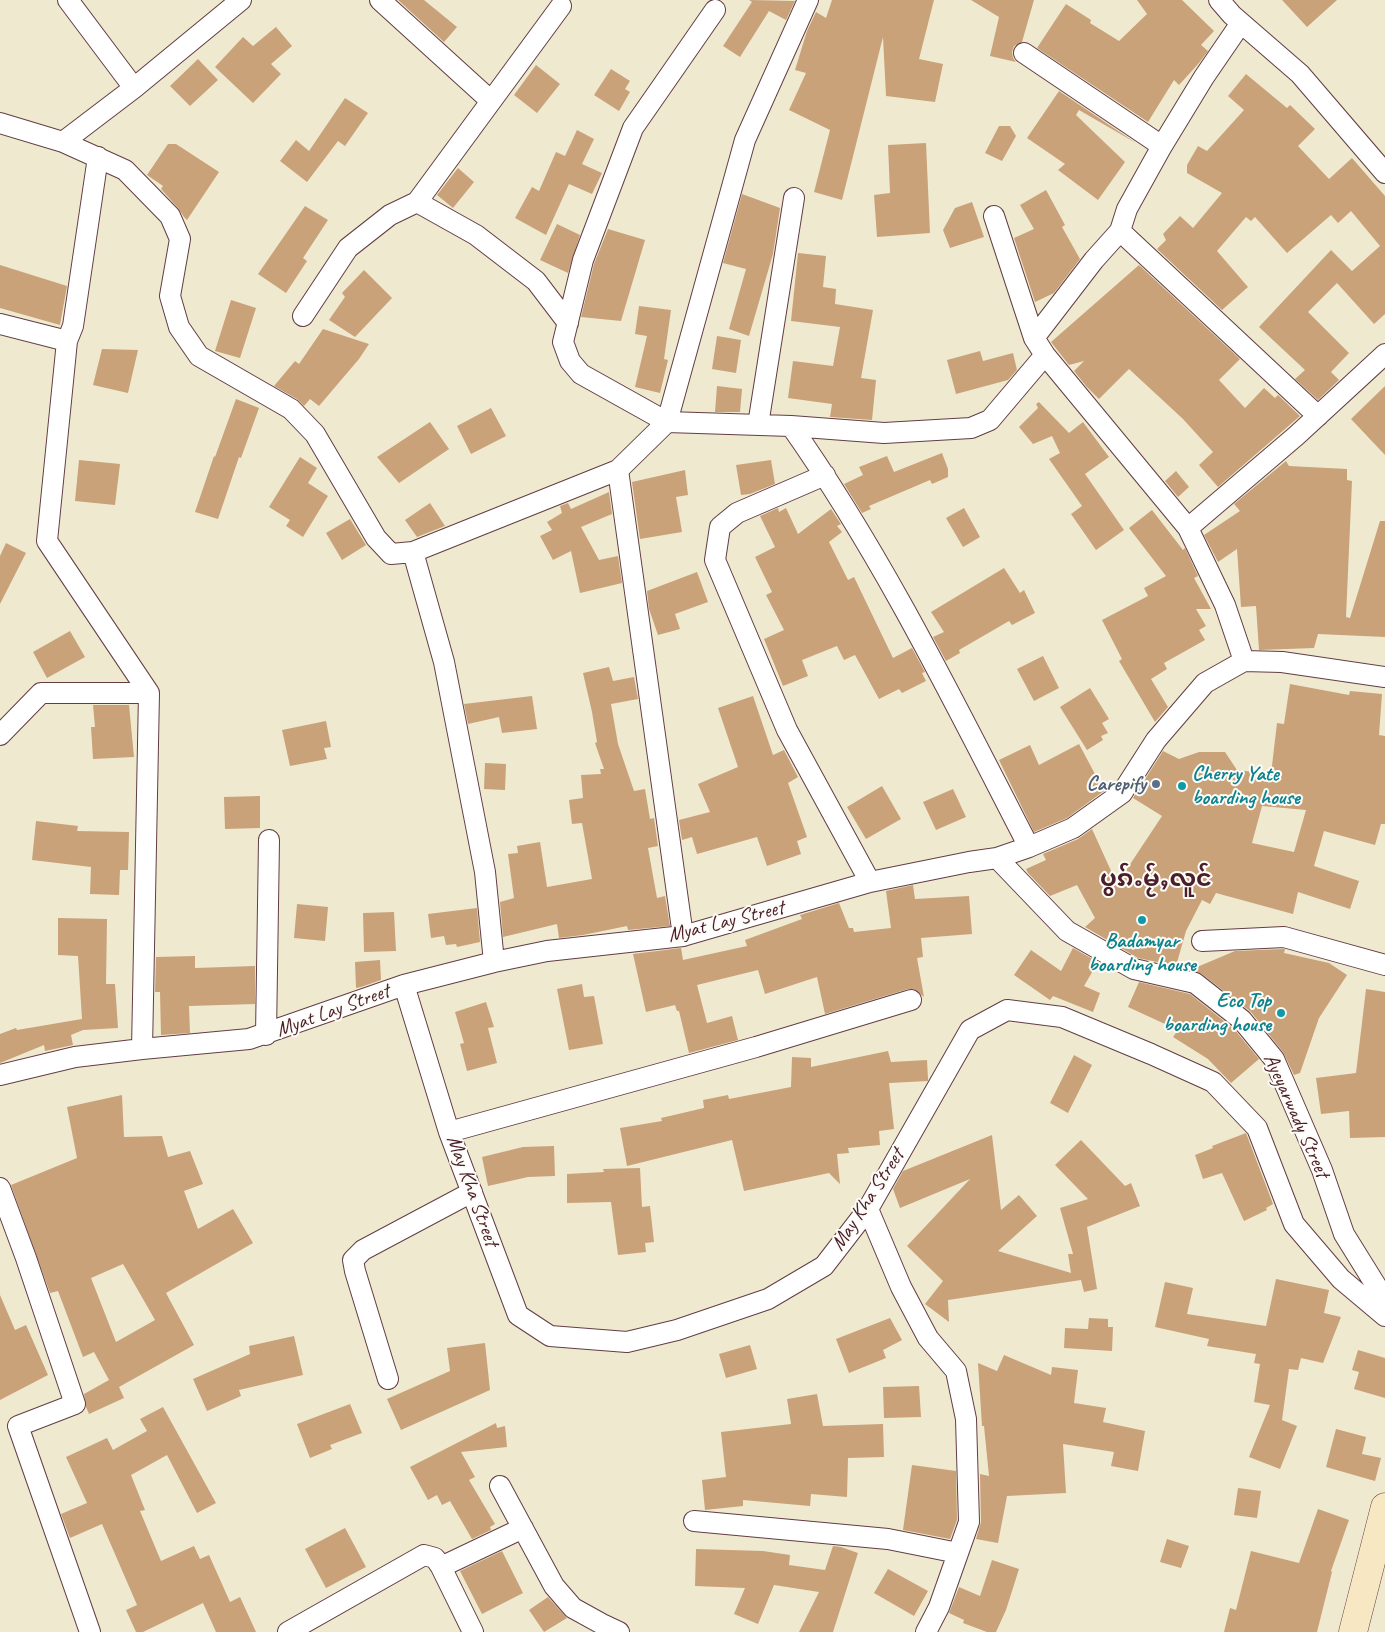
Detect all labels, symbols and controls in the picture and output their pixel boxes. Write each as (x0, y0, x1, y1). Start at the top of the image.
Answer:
place label: Cherry Yate boarding house (1192, 761, 1300, 811)
place label: Carepify (1087, 771, 1146, 797)
marker: Carepify (1150, 778, 1162, 790)
marker: Cherry Yate boarding house (1176, 780, 1188, 792)
district label: ပွၵ်ႉမႂ်ႇလူင် (1100, 866, 1212, 894)
street label: Myat Lay Street (665, 895, 787, 949)
marker: Badamyar boarding house (1136, 914, 1148, 926)
place label: Badamyar boarding house (1088, 928, 1196, 978)
street label: Myat Lay Street (273, 979, 393, 1043)
place label: Eco Top boarding house (1163, 988, 1271, 1038)
marker: Eco Top boarding house (1275, 1007, 1287, 1019)
street label: Ayeyarwady Street (1257, 1050, 1335, 1182)
street label: May Kha Street (440, 1132, 504, 1250)
street label: May Kha Street (826, 1144, 910, 1256)

